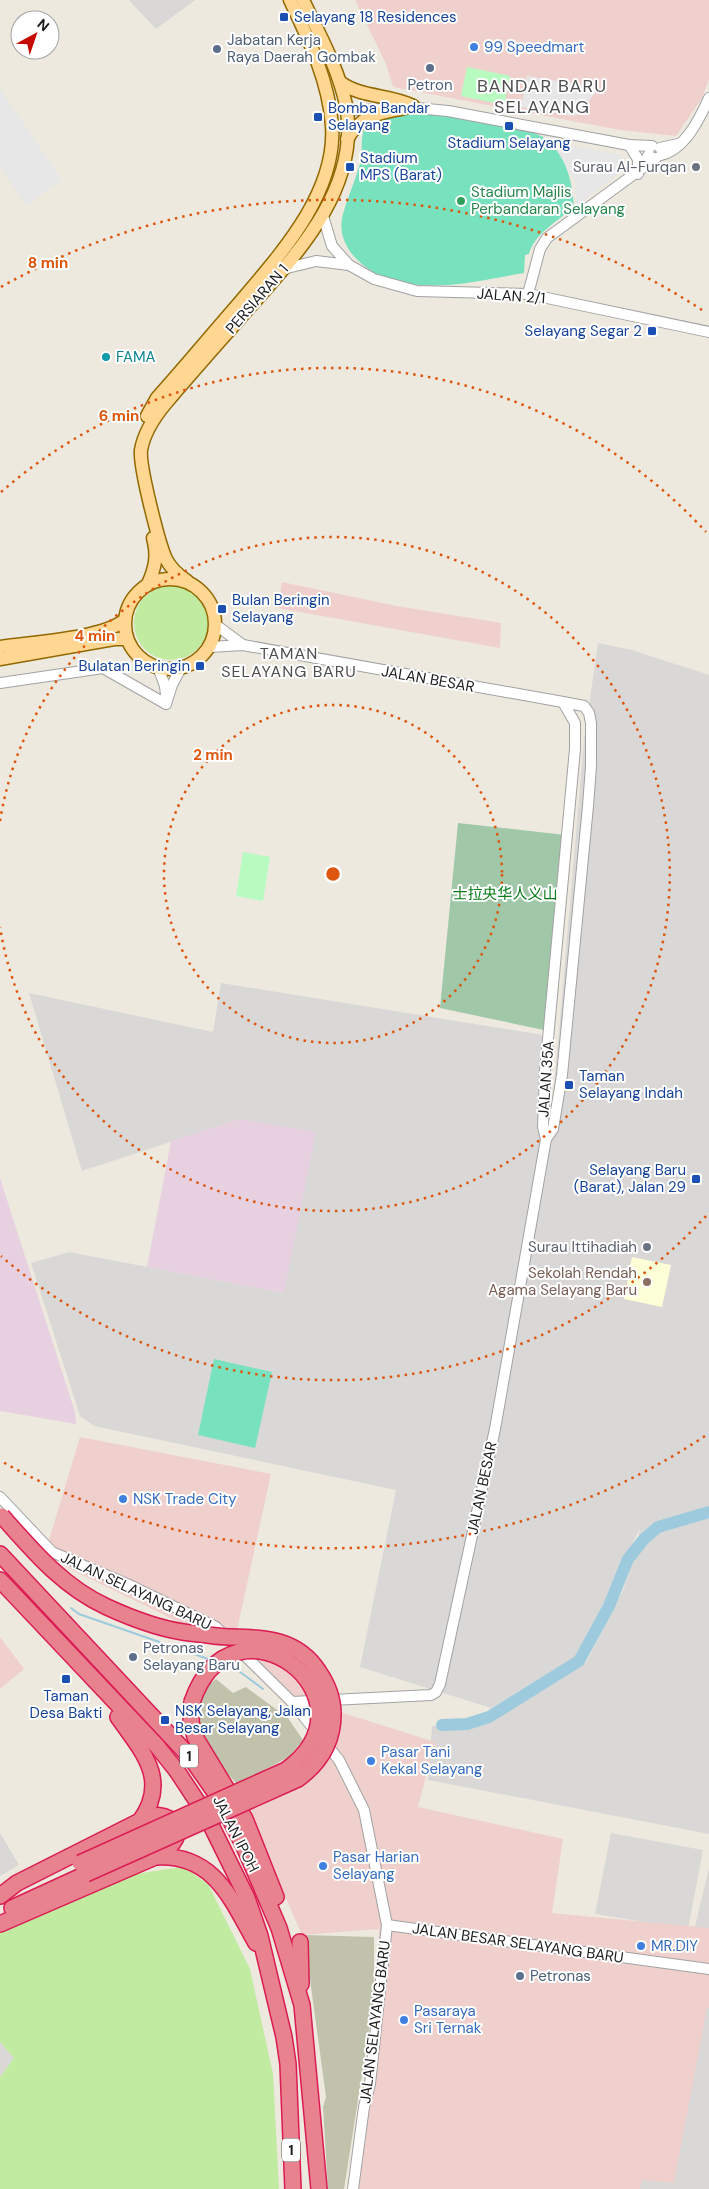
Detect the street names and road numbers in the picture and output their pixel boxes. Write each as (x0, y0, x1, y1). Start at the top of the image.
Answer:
street label: PERSIARAN 1 (221, 260, 293, 338)
street label: JALAN 2/1 (476, 284, 546, 308)
street label: JALAN BESAR (380, 661, 476, 697)
street label: JALAN 35A (533, 1040, 559, 1118)
street label: JALAN BESAR (462, 1440, 502, 1536)
street label: JALAN SELAYANG BARU (57, 1547, 215, 1635)
road number: 1 (180, 1744, 198, 1768)
street label: JALAN IPOH (208, 1792, 264, 1876)
street label: JALAN BESAR SELAYANG BARU (411, 1918, 625, 1968)
street label: JALAN SELAYANG BARU (355, 1939, 395, 2105)
road number: 1 (282, 2138, 300, 2162)

